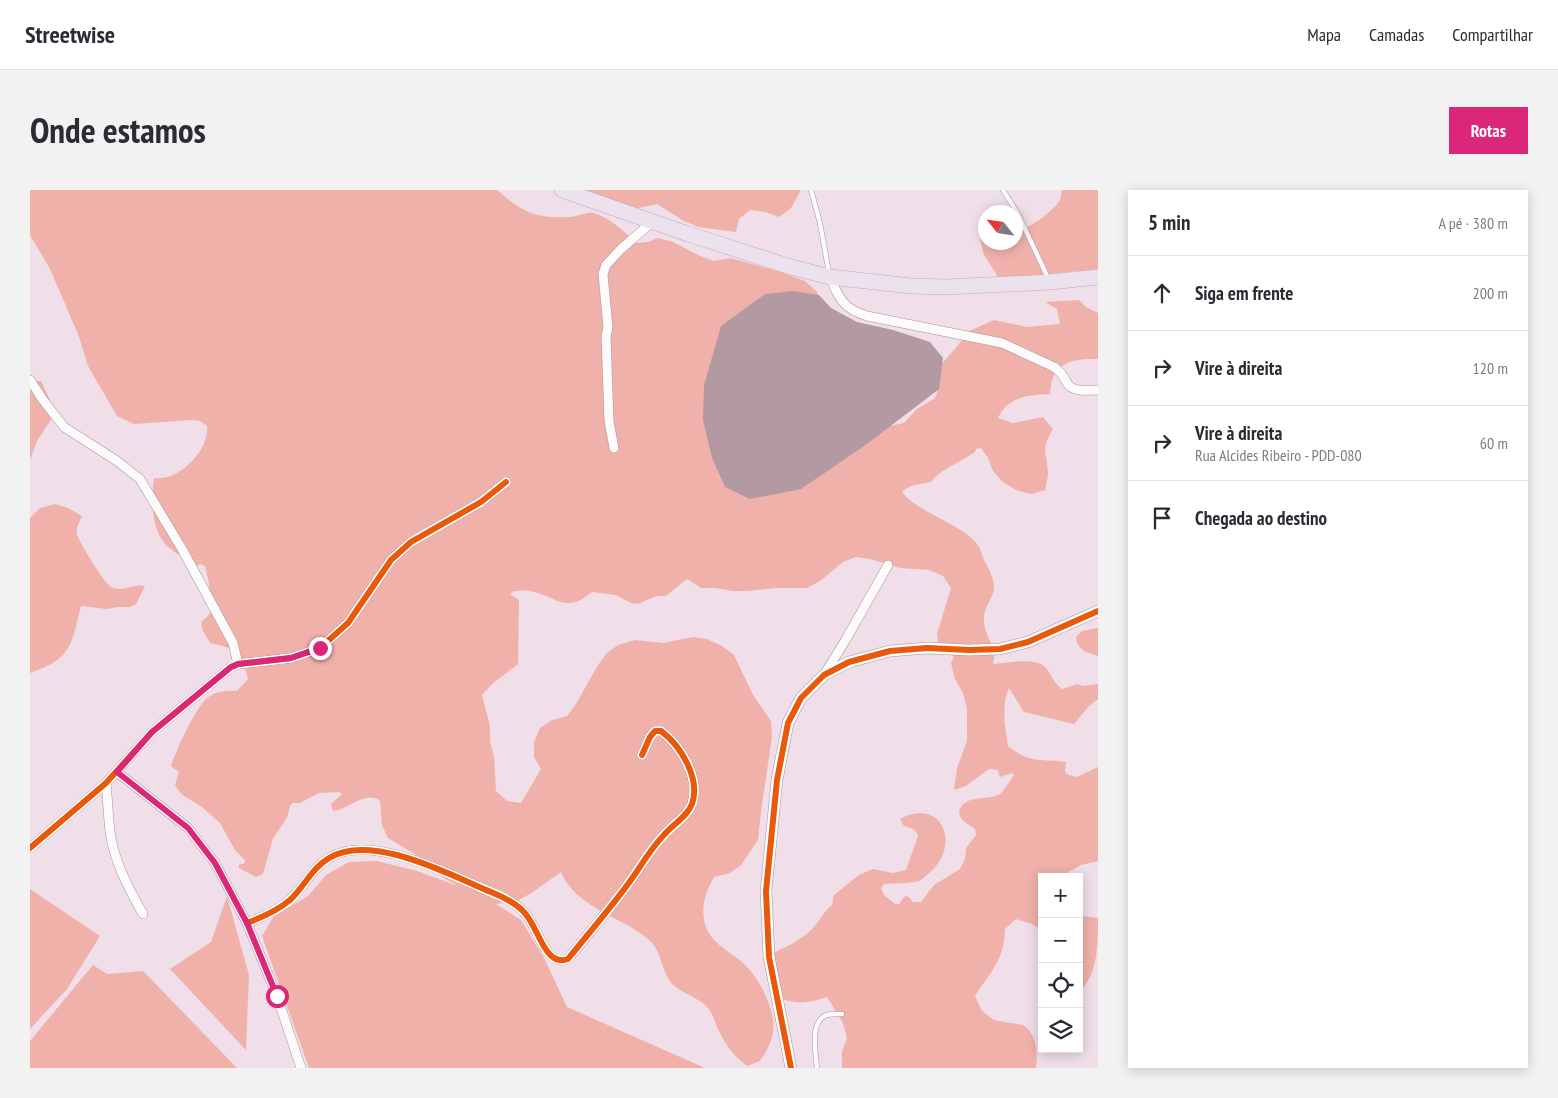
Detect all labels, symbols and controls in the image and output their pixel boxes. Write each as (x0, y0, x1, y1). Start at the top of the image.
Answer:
text: Streetwise (25, 19, 115, 50)
text: Mapa (1307, 23, 1341, 46)
text: Camadas (1369, 23, 1424, 46)
text: Compartilhar (1452, 23, 1533, 46)
text: Onde estamos (30, 107, 206, 153)
button: Rotas (1449, 107, 1528, 154)
north arrow (978, 205, 1023, 250)
text: 5 min (1148, 209, 1190, 236)
text: A pé · 380 m (1438, 213, 1508, 233)
icon: ahead (1148, 279, 1176, 307)
text: Siga em frente (1195, 281, 1293, 305)
text: 200 m (1473, 283, 1508, 303)
icon: right (1148, 354, 1176, 382)
text: Vire à direita (1195, 356, 1282, 380)
text: 120 m (1473, 358, 1508, 378)
text: Vire à direita (1195, 421, 1282, 445)
icon: right (1148, 429, 1176, 457)
text: 60 m (1480, 433, 1508, 453)
text: Rua Alcides Ribeiro - PDD-080 (1195, 445, 1362, 465)
icon: arrive (1148, 504, 1176, 532)
text: Chegada ao destino (1195, 506, 1327, 530)
route end (309, 637, 332, 660)
map controls (1038, 873, 1083, 1053)
button: + (1038, 873, 1083, 918)
button: − (1038, 918, 1083, 963)
button: locate (1038, 963, 1083, 1008)
route start (266, 985, 289, 1008)
button: layers (1038, 1008, 1083, 1053)

